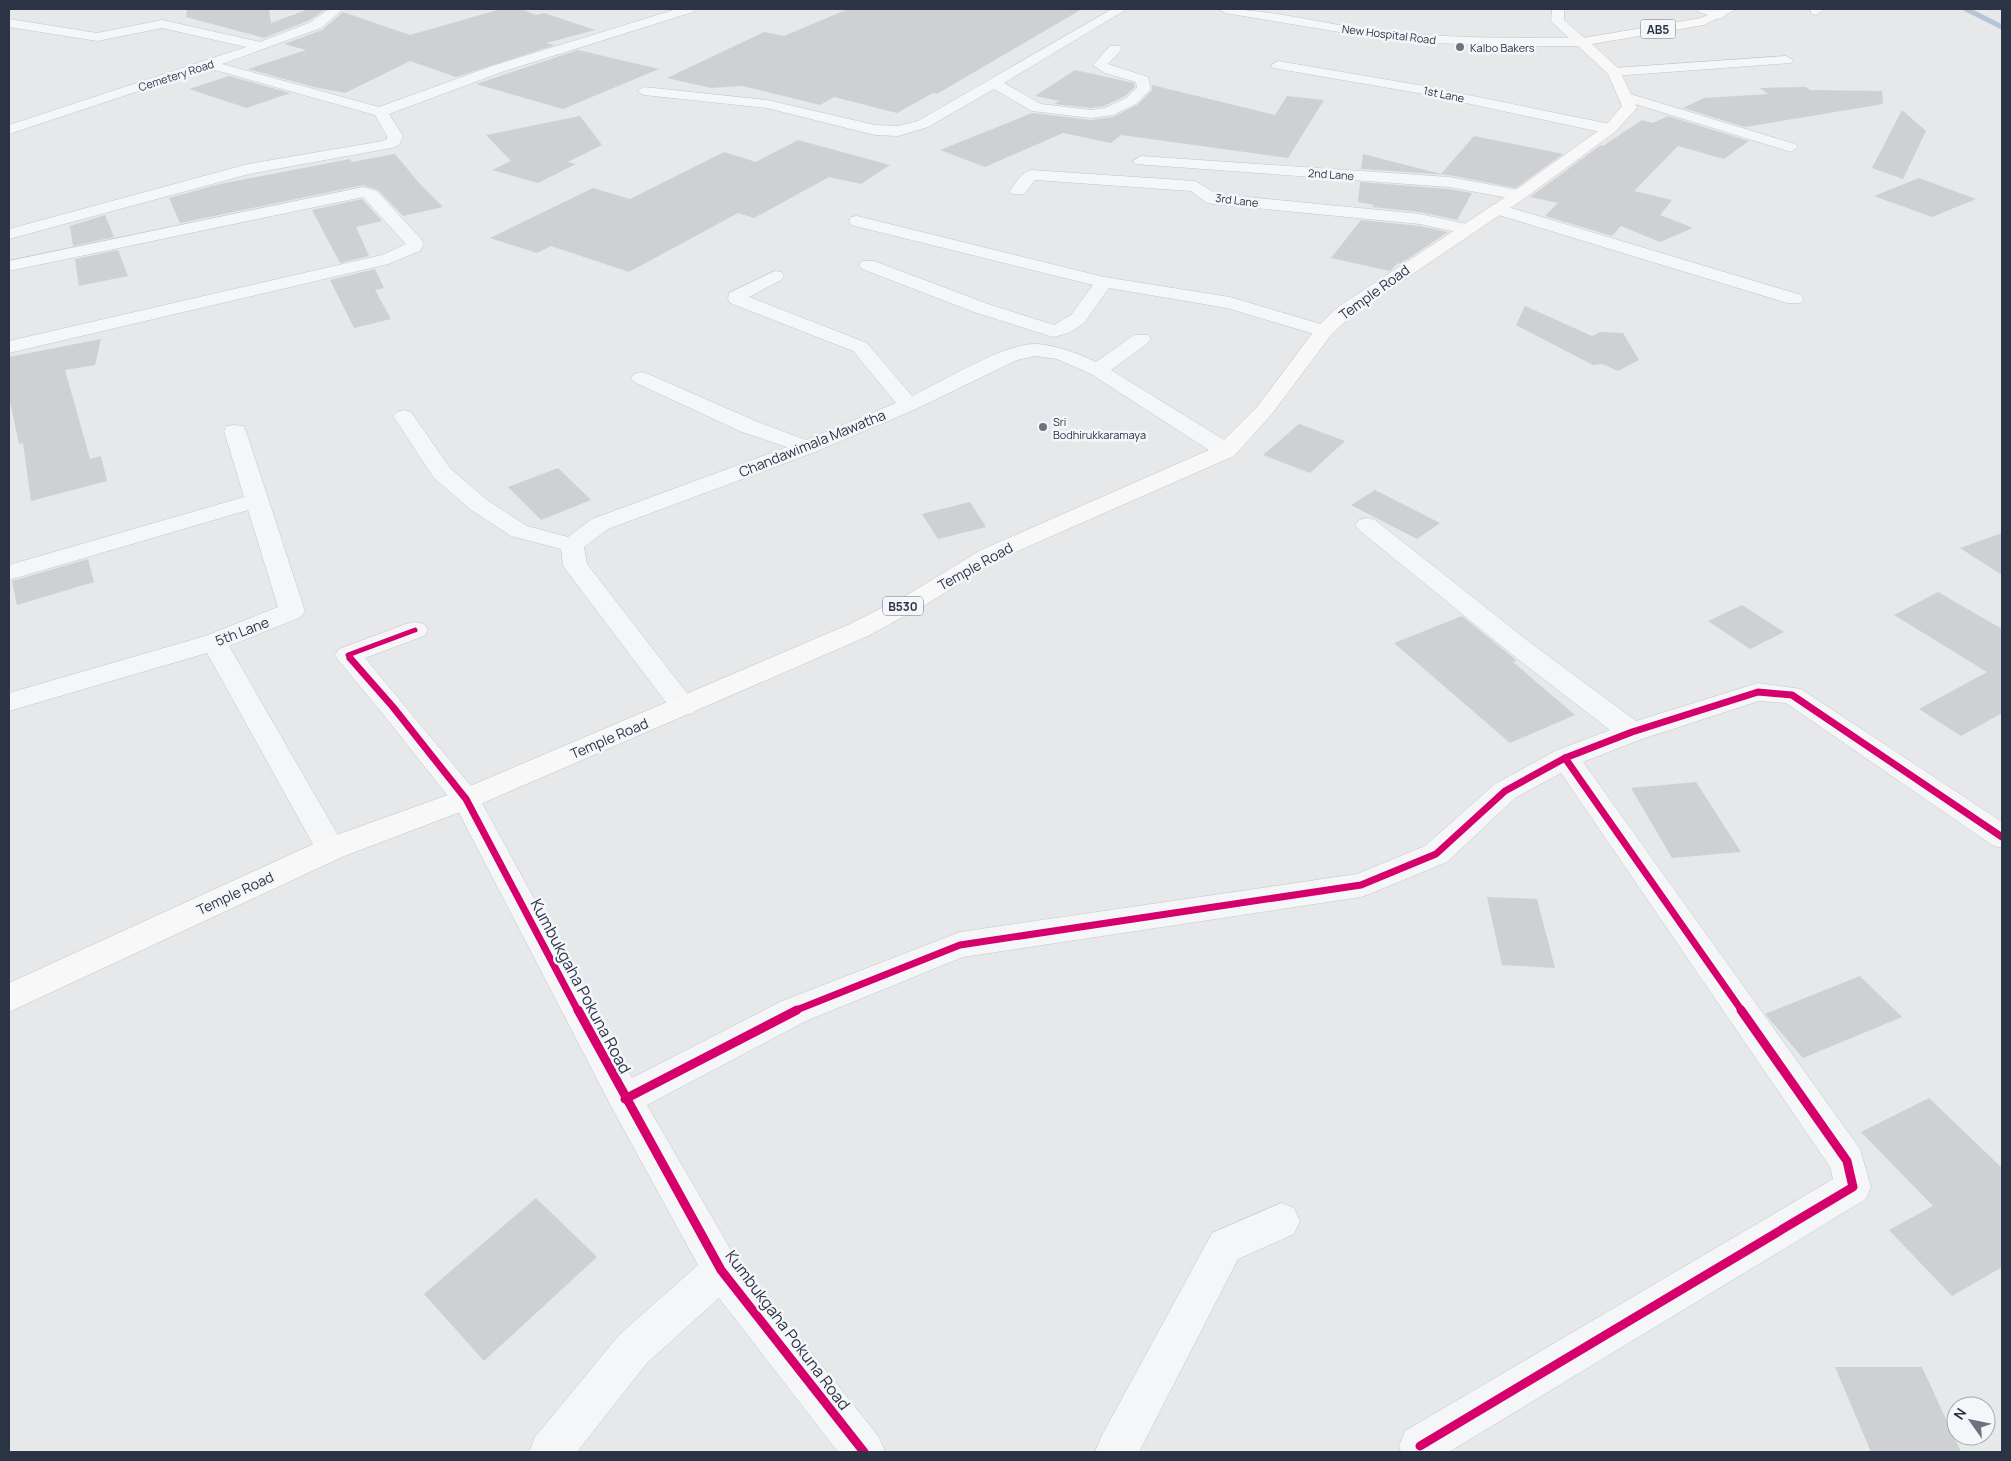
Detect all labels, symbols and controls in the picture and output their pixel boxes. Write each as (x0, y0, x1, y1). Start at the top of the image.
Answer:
road number: AB5 (1640, 20, 1676, 38)
street label: New Hospital Road (1341, 21, 1437, 47)
place label: Kalbo Bakers (1470, 40, 1535, 55)
marker: Kalbo Bakers (1454, 41, 1466, 53)
street label: Cemetery Road (136, 56, 216, 94)
street label: 1st Lane (1422, 82, 1466, 106)
street label: 2nd Lane (1307, 165, 1355, 183)
street label: 3rd Lane (1215, 190, 1260, 210)
street label: Temple Road (1335, 260, 1413, 324)
street label: Chandawimala Mawatha (736, 405, 888, 481)
place label: Sri Bodhirukkaramaya (1053, 414, 1146, 442)
marker: Sri Bodhirukkaramaya (1037, 421, 1049, 433)
street label: Temple Road (934, 538, 1016, 594)
road number: B530 (883, 596, 923, 616)
street label: 5th Lane (212, 612, 272, 650)
street label: Temple Road (567, 713, 651, 763)
street label: Temple Road (193, 867, 277, 919)
street label: Kumbukgaha Pokuna Road (526, 895, 636, 1077)
street label: Kumbukgaha Pokuna Road (721, 1246, 855, 1414)
north arrow (1946, 1396, 1996, 1446)
text: N (1949, 1404, 1970, 1423)

